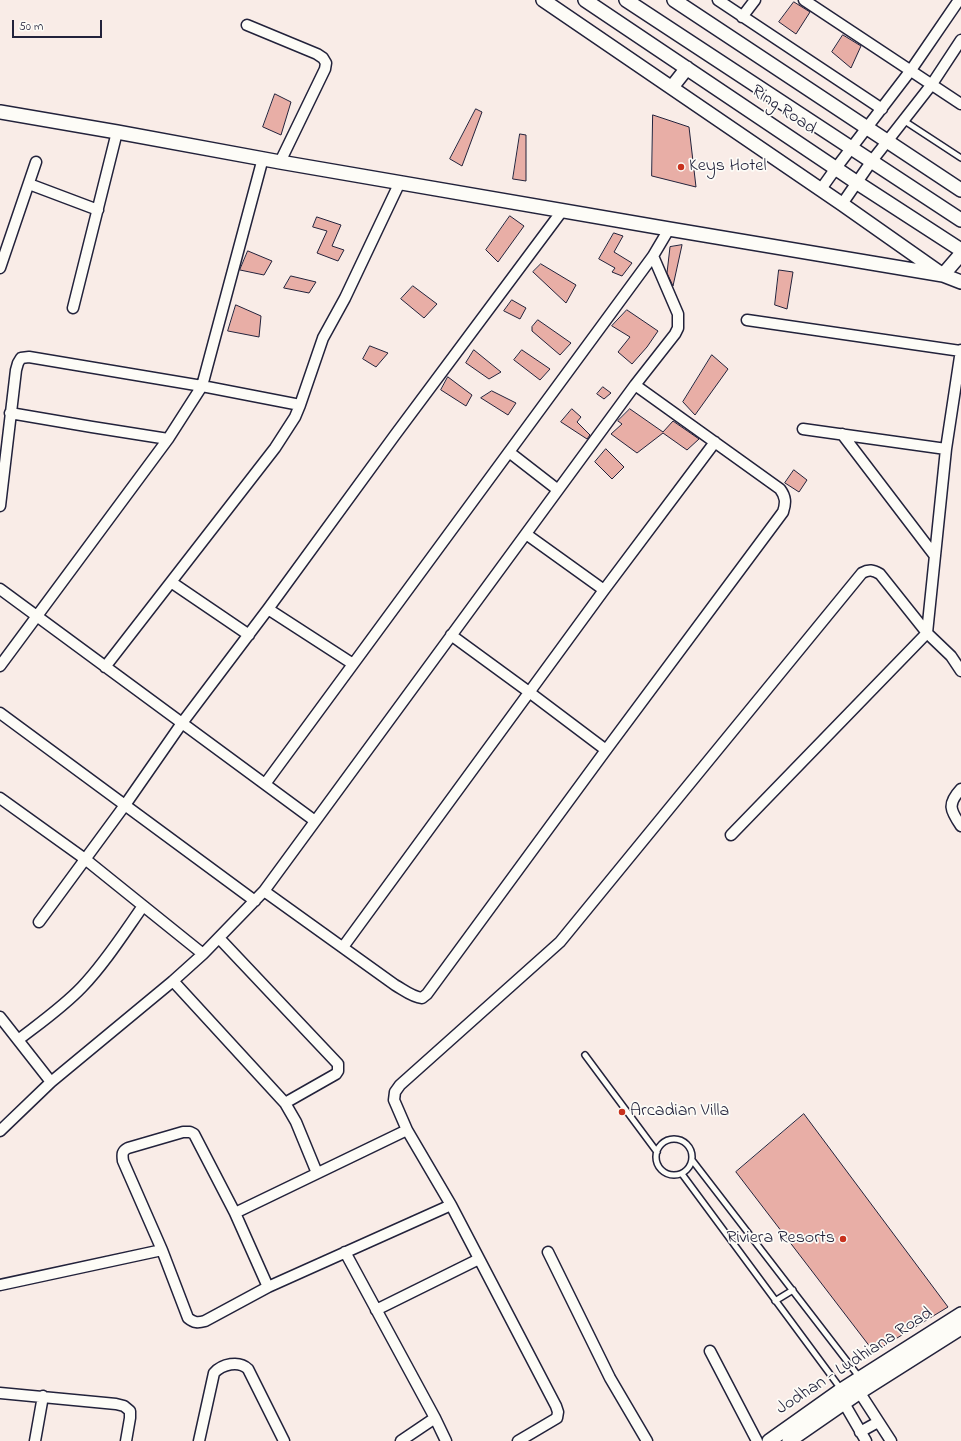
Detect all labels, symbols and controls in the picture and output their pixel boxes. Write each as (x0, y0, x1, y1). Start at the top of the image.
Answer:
scale bar (14, 12, 104, 38)
text: 50 m (19, 18, 43, 36)
street label: Ring Road (746, 81, 820, 141)
place label: Keys Hotel (689, 156, 766, 178)
marker: Keys Hotel (676, 162, 686, 172)
place label: Arcadian Villa (630, 1101, 729, 1123)
marker: Arcadian Villa (617, 1107, 627, 1117)
place label: Riviera Resorts (726, 1228, 835, 1250)
marker: Riviera Resorts (838, 1234, 848, 1244)
street label: Jodhan - Ludhiana Road (773, 1303, 937, 1421)

